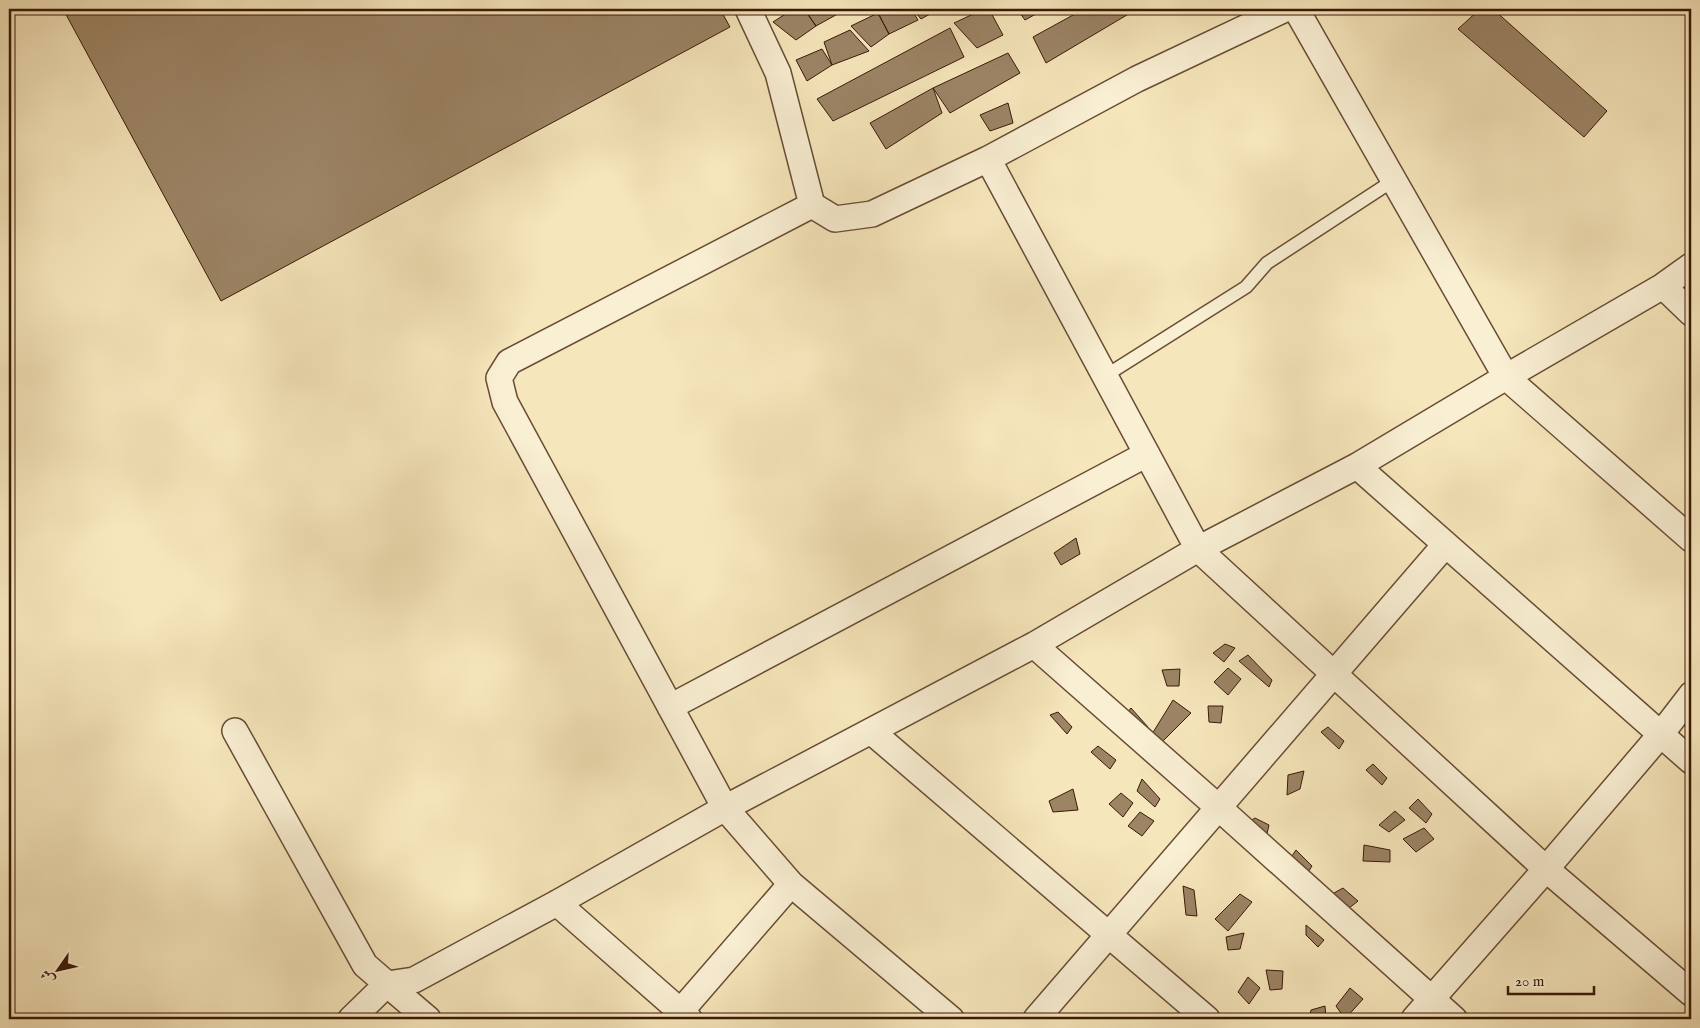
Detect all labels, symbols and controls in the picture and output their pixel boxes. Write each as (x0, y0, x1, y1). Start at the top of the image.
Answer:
north arrow (32, 946, 82, 996)
scale bar (1508, 963, 1594, 995)
text: ش (37, 966, 59, 988)
text: 20 m (1515, 972, 1545, 991)

